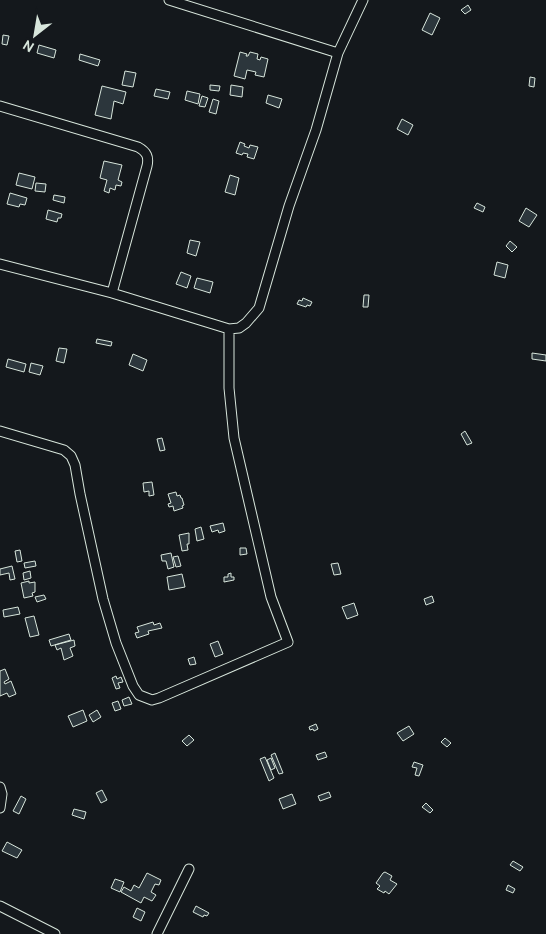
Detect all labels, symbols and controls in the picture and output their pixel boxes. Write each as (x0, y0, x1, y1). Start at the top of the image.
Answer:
north arrow (10, 10, 60, 60)
text: N (19, 36, 37, 56)

